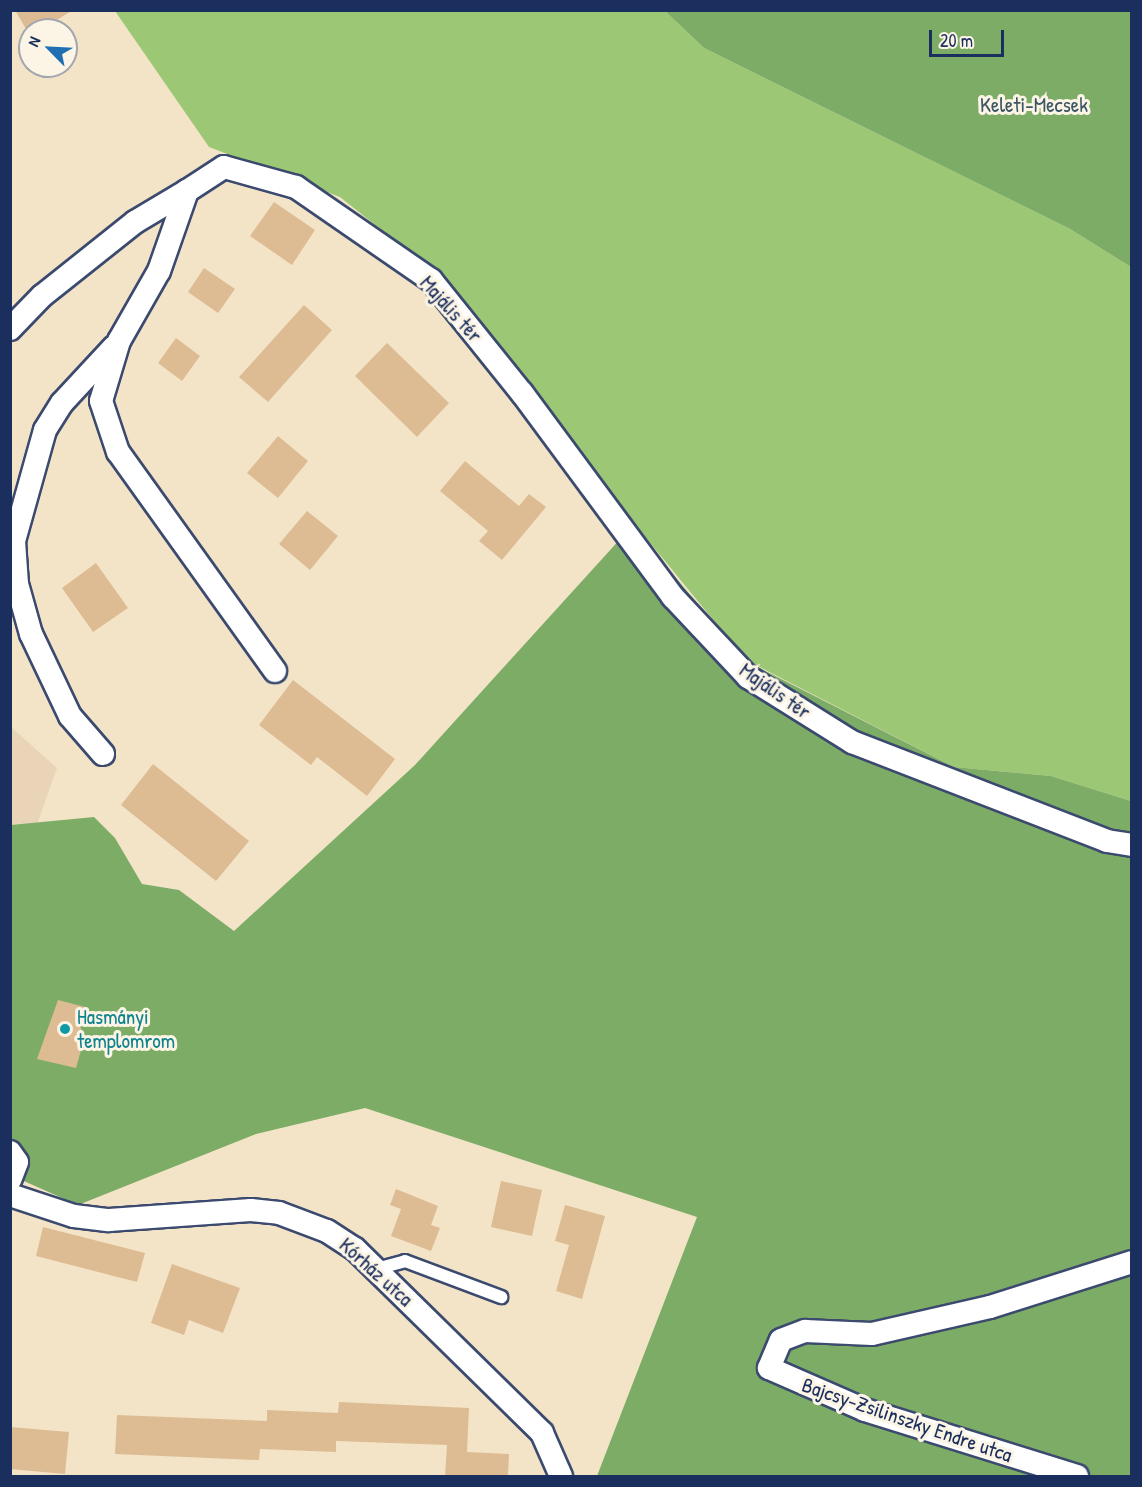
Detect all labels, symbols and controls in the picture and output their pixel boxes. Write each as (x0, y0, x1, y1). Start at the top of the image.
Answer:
north arrow (18, 18, 78, 78)
scale bar (932, 18, 1007, 56)
text: 20 m (940, 28, 973, 53)
text: N (22, 33, 45, 50)
park label: Keleti-Mecsek (980, 92, 1088, 118)
street label: Majális tér (415, 271, 487, 347)
street label: Majális tér (735, 658, 815, 724)
place label: Hasmányi templomrom (77, 1004, 175, 1054)
marker: Hasmányi templomrom (58, 1022, 72, 1036)
street label: Kórház utca (334, 1232, 418, 1312)
street label: Bajcsy-Zsilinszky Endre utca (799, 1372, 1015, 1468)

